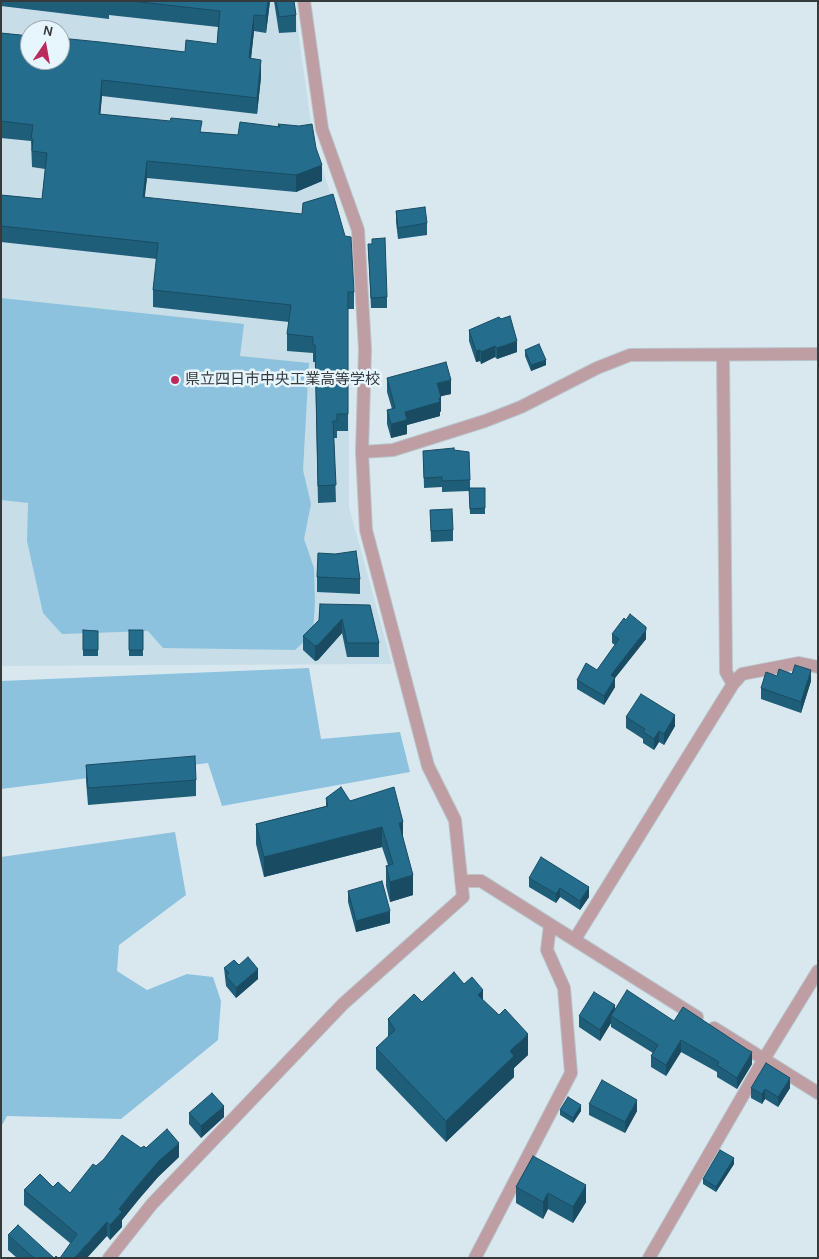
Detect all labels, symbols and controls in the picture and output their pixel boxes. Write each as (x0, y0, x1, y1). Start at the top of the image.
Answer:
north arrow (20, 20, 70, 70)
text: N (41, 21, 55, 40)
place label: 県立四日市中央工業高等学校 (185, 371, 380, 389)
marker: 県立四日市中央工業高等学校 (169, 374, 181, 386)

